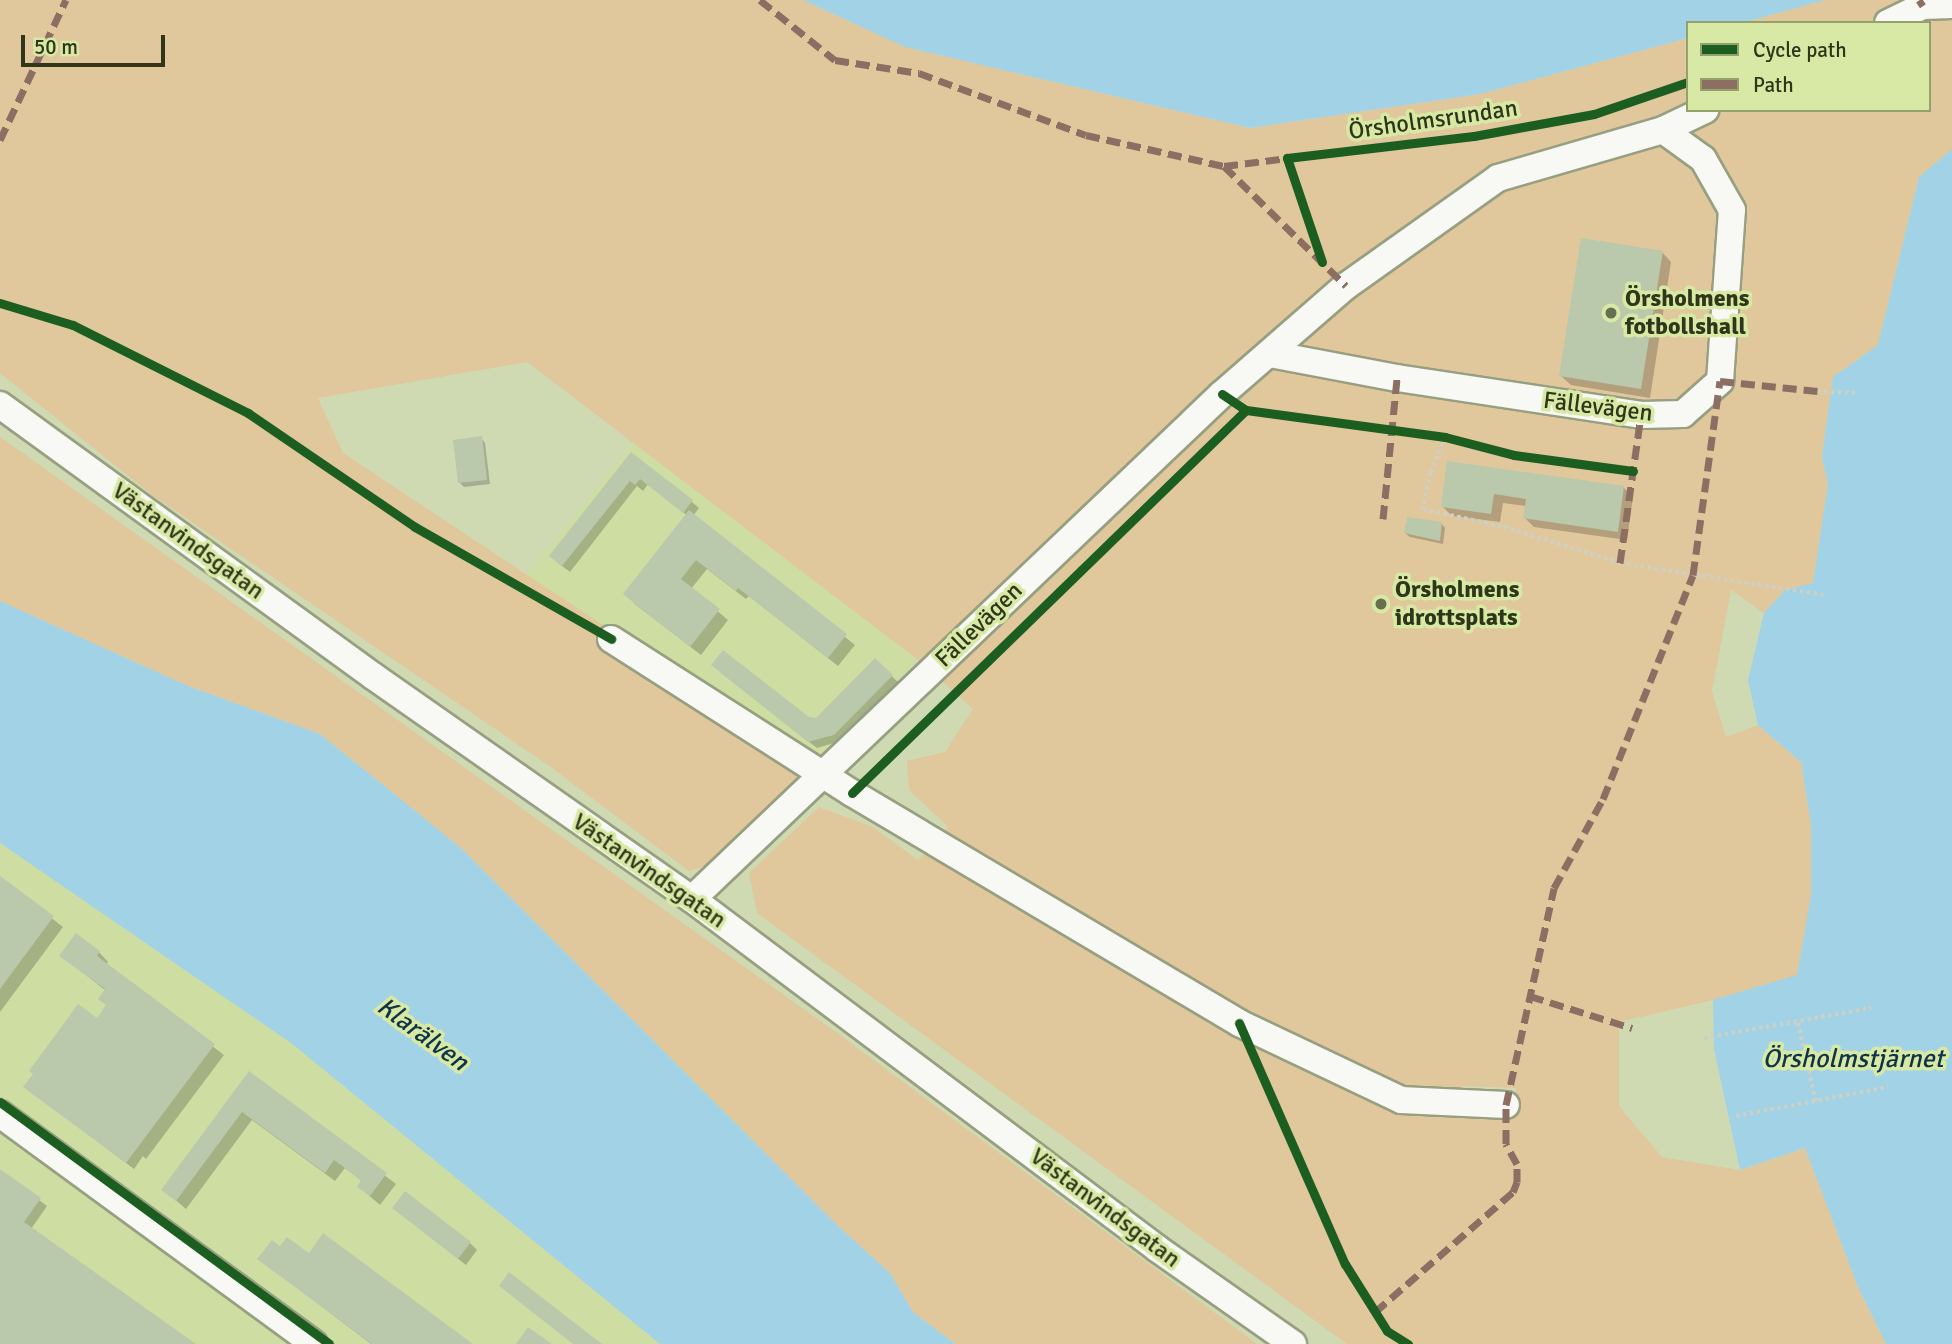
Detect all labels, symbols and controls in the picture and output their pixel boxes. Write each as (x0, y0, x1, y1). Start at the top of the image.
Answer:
scale bar (24, 21, 168, 65)
legend (1686, 21, 1931, 112)
text: 50 m (34, 34, 78, 60)
text: Cycle path (1753, 37, 1847, 63)
text: Path (1753, 72, 1794, 98)
street label: Örsholmsrundan (1347, 94, 1519, 146)
place label: Örsholmens fotbollshall (1625, 285, 1749, 341)
marker: Örsholmens fotbollshall (1603, 305, 1619, 321)
street label: Fällevägen (1542, 386, 1654, 428)
street label: Västanvindsgatan (107, 476, 269, 606)
street label: Fällevägen (929, 576, 1029, 674)
place label: Örsholmens idrottsplats (1395, 576, 1519, 632)
marker: Örsholmens idrottsplats (1373, 596, 1389, 612)
street label: Västanvindsgatan (567, 807, 731, 935)
water label: Klarälven (370, 992, 474, 1078)
water label: Örsholmstjärnet (1762, 1044, 1944, 1076)
street label: Västanvindsgatan (1024, 1142, 1186, 1274)

